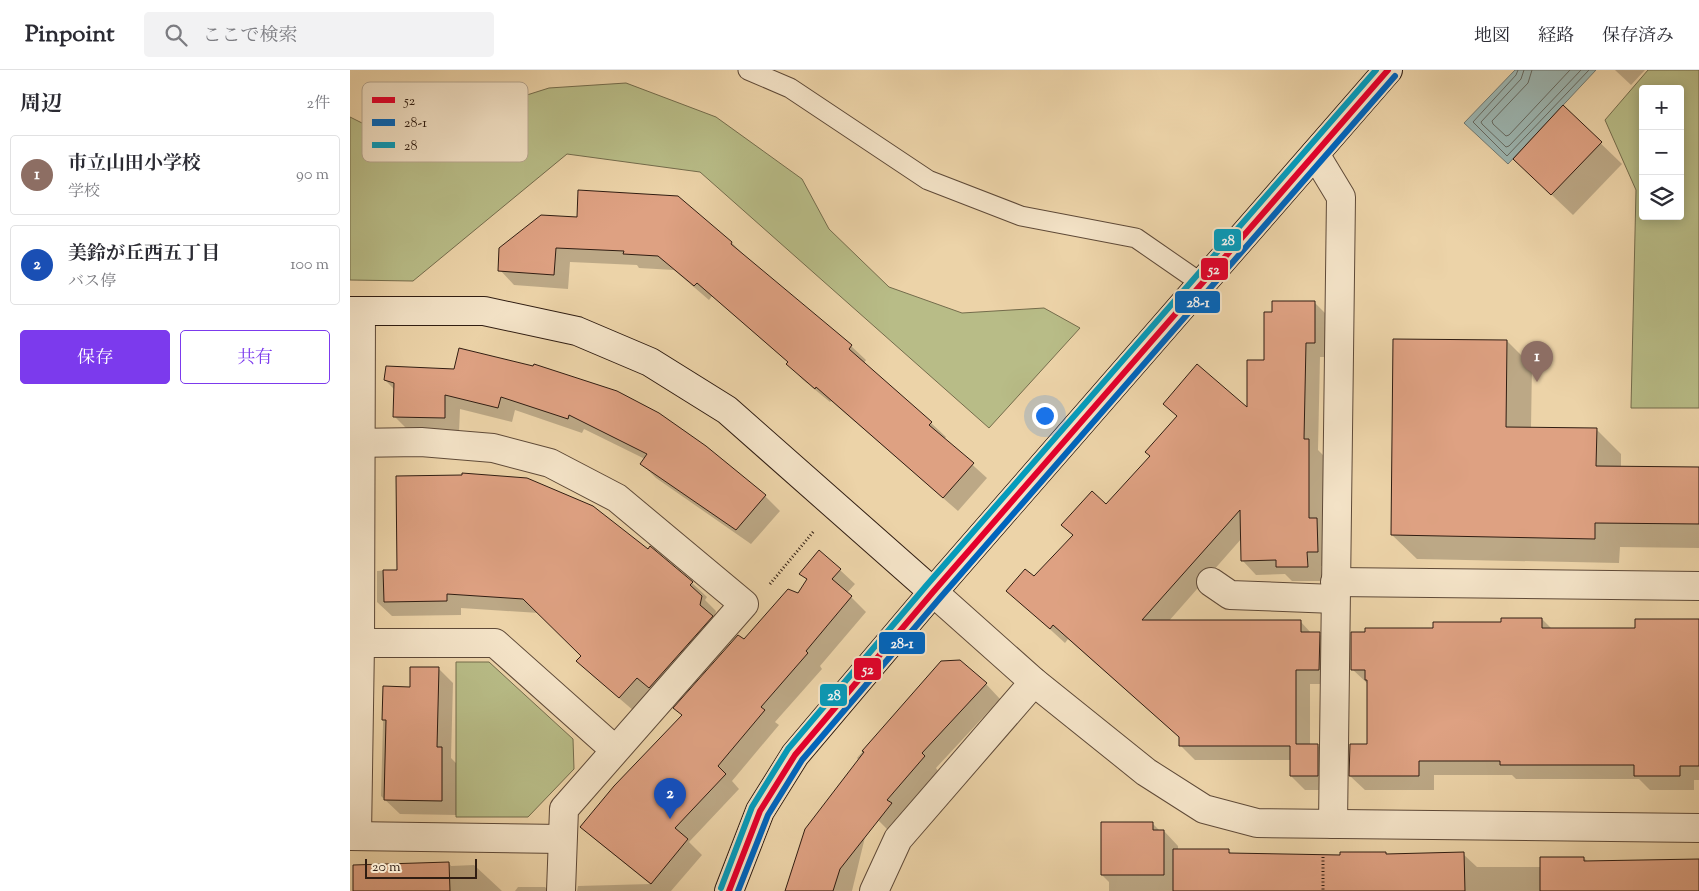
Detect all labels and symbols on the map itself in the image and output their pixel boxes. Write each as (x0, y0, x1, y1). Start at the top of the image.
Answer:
legend (362, 82, 528, 162)
text: 52 (403, 92, 416, 112)
text: 28-1 (404, 114, 427, 134)
text: 28 (404, 137, 418, 157)
line badge: 28 (1213, 228, 1242, 252)
text: 28 (1221, 232, 1235, 252)
line badge: 52 (1200, 257, 1229, 281)
text: 52 (1207, 261, 1220, 281)
line badge: 28-1 (1174, 290, 1221, 314)
text: 28-1 (1187, 294, 1210, 314)
pin: 1 (1521, 341, 1553, 382)
your location (1032, 403, 1058, 429)
line badge: 28-1 (878, 631, 926, 655)
text: 28-1 (891, 635, 914, 655)
line badge: 52 (853, 657, 882, 681)
text: 52 (861, 661, 874, 681)
line badge: 28 (819, 683, 848, 707)
text: 28 (827, 687, 841, 707)
pin: 2 (654, 778, 686, 819)
scale bar (365, 856, 478, 879)

